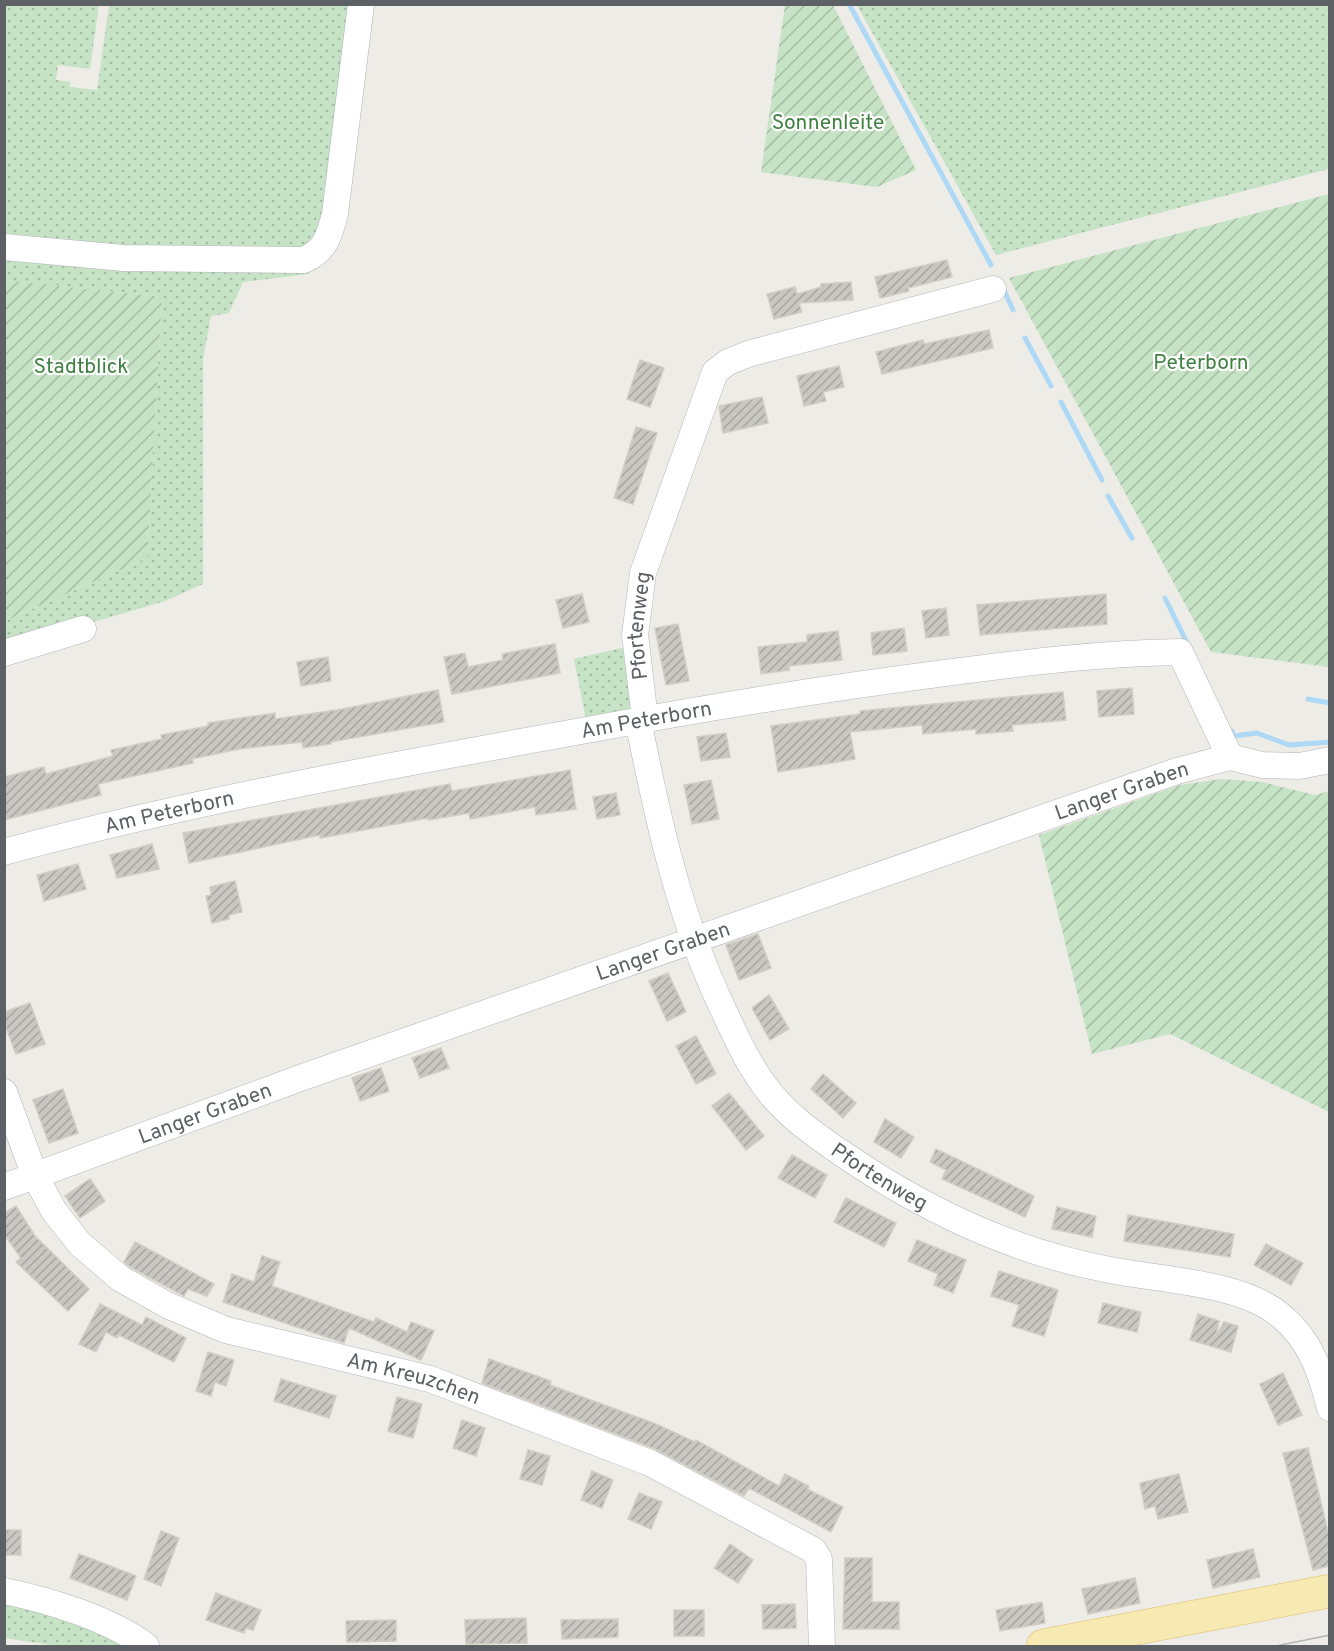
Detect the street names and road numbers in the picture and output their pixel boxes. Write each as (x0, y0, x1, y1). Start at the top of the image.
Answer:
street label: Pfortenweg (623, 570, 658, 681)
street label: Am Peterborn (579, 696, 714, 746)
street label: Langer Graben (1052, 756, 1192, 828)
street label: Am Peterborn (102, 786, 237, 841)
street label: Langer Graben (593, 916, 734, 988)
street label: Langer Graben (135, 1078, 276, 1151)
street label: Pfortenweg (825, 1138, 932, 1218)
street label: Am Kreuzchen (344, 1347, 484, 1412)

